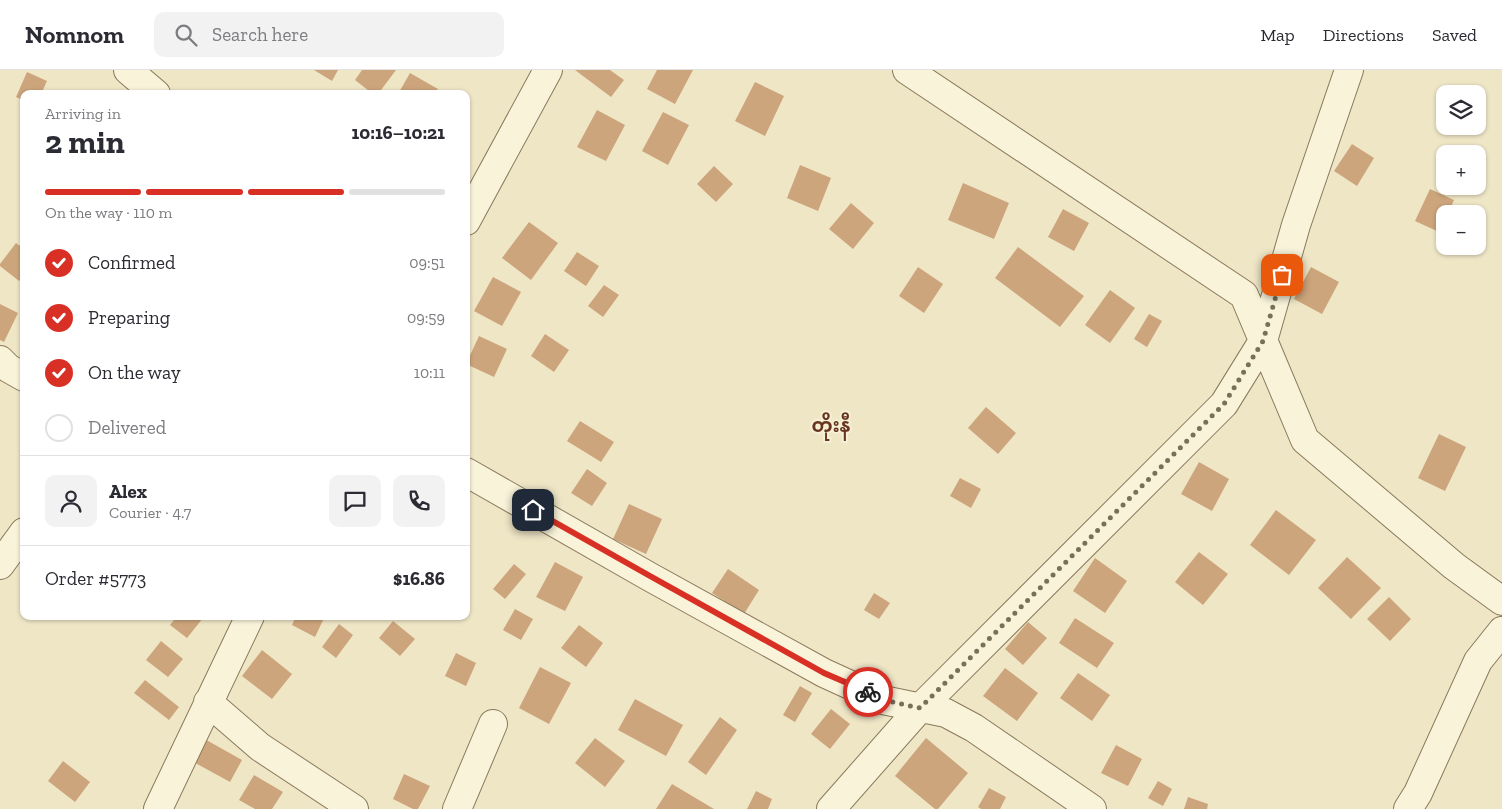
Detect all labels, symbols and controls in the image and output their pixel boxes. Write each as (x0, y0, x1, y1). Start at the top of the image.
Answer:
search box (154, 12, 504, 57)
text: Nomnom (25, 20, 124, 49)
icon: search (172, 21, 200, 49)
text: Search here (212, 23, 308, 46)
text: Map (1260, 24, 1295, 46)
text: Directions (1323, 24, 1404, 46)
text: Saved (1432, 24, 1477, 46)
map controls (1436, 85, 1486, 255)
button: layers (1436, 85, 1486, 135)
text: Arriving in (45, 104, 121, 123)
text: 10:16–10:21 (352, 121, 445, 144)
text: 2 min (45, 123, 125, 161)
button: + (1436, 145, 1486, 195)
text: On the way · 110 m (45, 203, 172, 222)
button: − (1436, 205, 1486, 255)
icon: check (45, 249, 73, 277)
text: Confirmed (88, 251, 175, 274)
text: 09:51 (409, 253, 445, 272)
pin (1261, 254, 1303, 296)
icon: bag (1268, 261, 1296, 289)
icon: check (45, 304, 73, 332)
text: Preparing (88, 306, 170, 329)
text: 09:59 (407, 308, 445, 327)
icon: check (45, 359, 73, 387)
text: On the way (88, 361, 181, 384)
text: 10:11 (414, 363, 445, 382)
district label: တိုးနီ (811, 412, 851, 441)
text: Delivered (88, 416, 166, 439)
button: person (45, 475, 97, 527)
button: chat (329, 475, 381, 527)
button: phone (393, 475, 445, 527)
text: Alex (109, 480, 147, 503)
pin (512, 489, 554, 531)
icon: home (519, 496, 547, 524)
text: Courier · 4.7 (109, 503, 191, 522)
text: Order #5773 (45, 567, 146, 590)
text: $16.86 (393, 567, 445, 590)
courier (843, 667, 893, 717)
icon: bike (854, 678, 882, 706)

